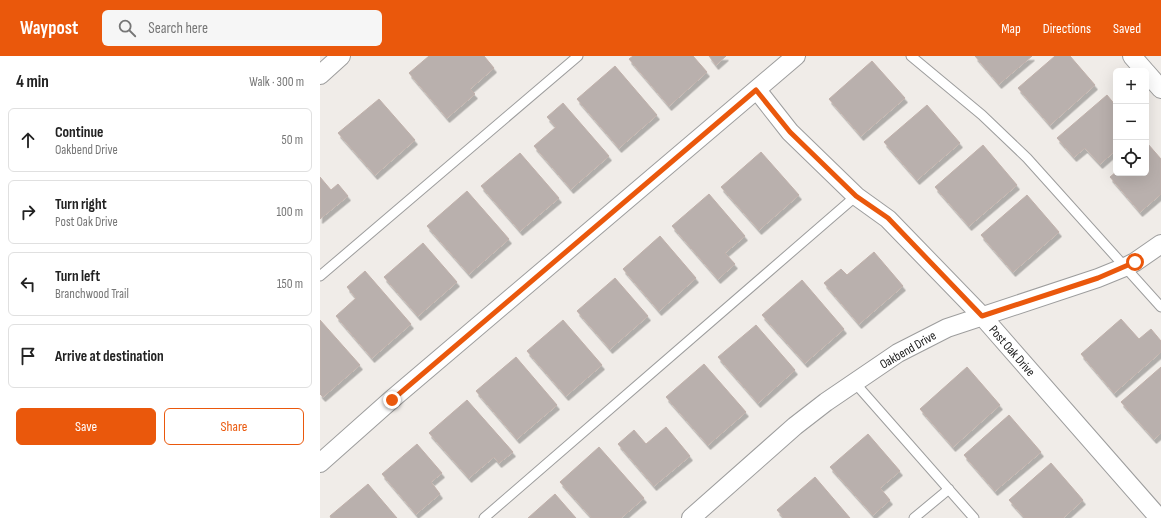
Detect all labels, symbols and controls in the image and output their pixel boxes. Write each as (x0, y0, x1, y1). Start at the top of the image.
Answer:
search box (102, 10, 382, 46)
text: Waypost (20, 17, 78, 40)
icon: search (116, 17, 138, 39)
text: Search here (148, 19, 208, 38)
text: Map (1001, 20, 1021, 37)
text: Directions (1043, 20, 1091, 37)
text: Saved (1113, 20, 1141, 37)
map controls (1113, 68, 1149, 176)
button: + (1113, 68, 1149, 104)
text: 4 min (16, 72, 49, 92)
text: Walk · 300 m (249, 74, 304, 90)
button: − (1113, 104, 1149, 140)
text: Continue (55, 123, 104, 142)
icon: ahead (17, 129, 39, 151)
text: 50 m (282, 132, 303, 148)
button: locate (1113, 140, 1149, 176)
text: Oakbend Drive (55, 142, 118, 158)
text: Turn right (55, 195, 107, 214)
icon: right (17, 201, 39, 223)
text: 100 m (276, 204, 303, 220)
text: Post Oak Drive (55, 214, 118, 230)
route start (1126, 253, 1144, 271)
text: Turn left (55, 267, 100, 286)
icon: left (17, 273, 39, 295)
text: 150 m (277, 276, 303, 292)
text: Branchwood Trail (55, 286, 129, 302)
street label: Post Oak Drive (985, 322, 1039, 380)
street label: Oakbend Drive (877, 327, 939, 373)
icon: arrive (17, 345, 39, 367)
text: Arrive at destination (55, 347, 164, 366)
route end (383, 391, 401, 409)
button: Save (16, 408, 156, 445)
button: Share (164, 408, 304, 445)

